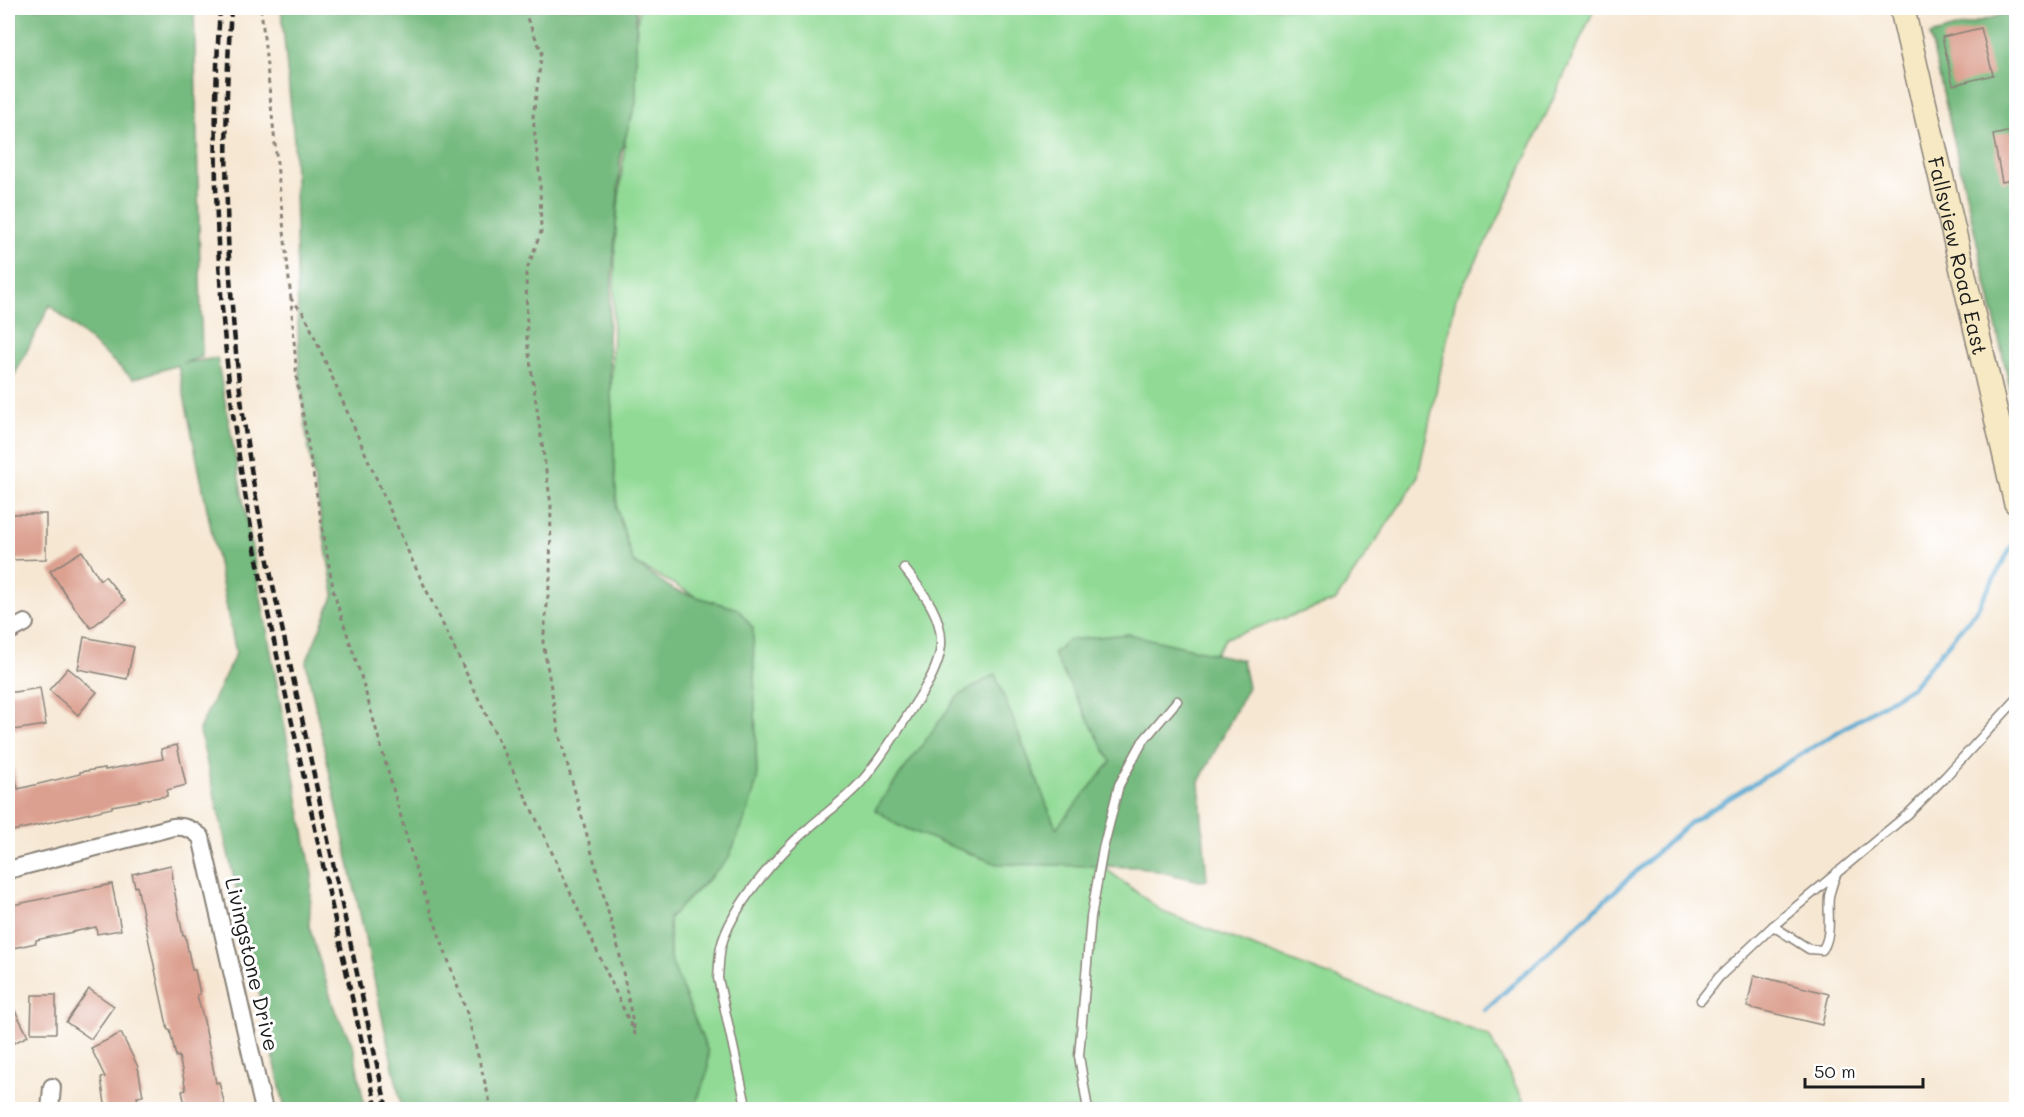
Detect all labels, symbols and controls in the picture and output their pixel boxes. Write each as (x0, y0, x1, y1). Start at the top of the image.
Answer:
street label: Fallsview Road East (1923, 154, 1995, 357)
street label: Livingstone Drive (220, 874, 286, 1054)
scale bar (1805, 1051, 1924, 1089)
text: 50 m (1814, 1059, 1856, 1083)

